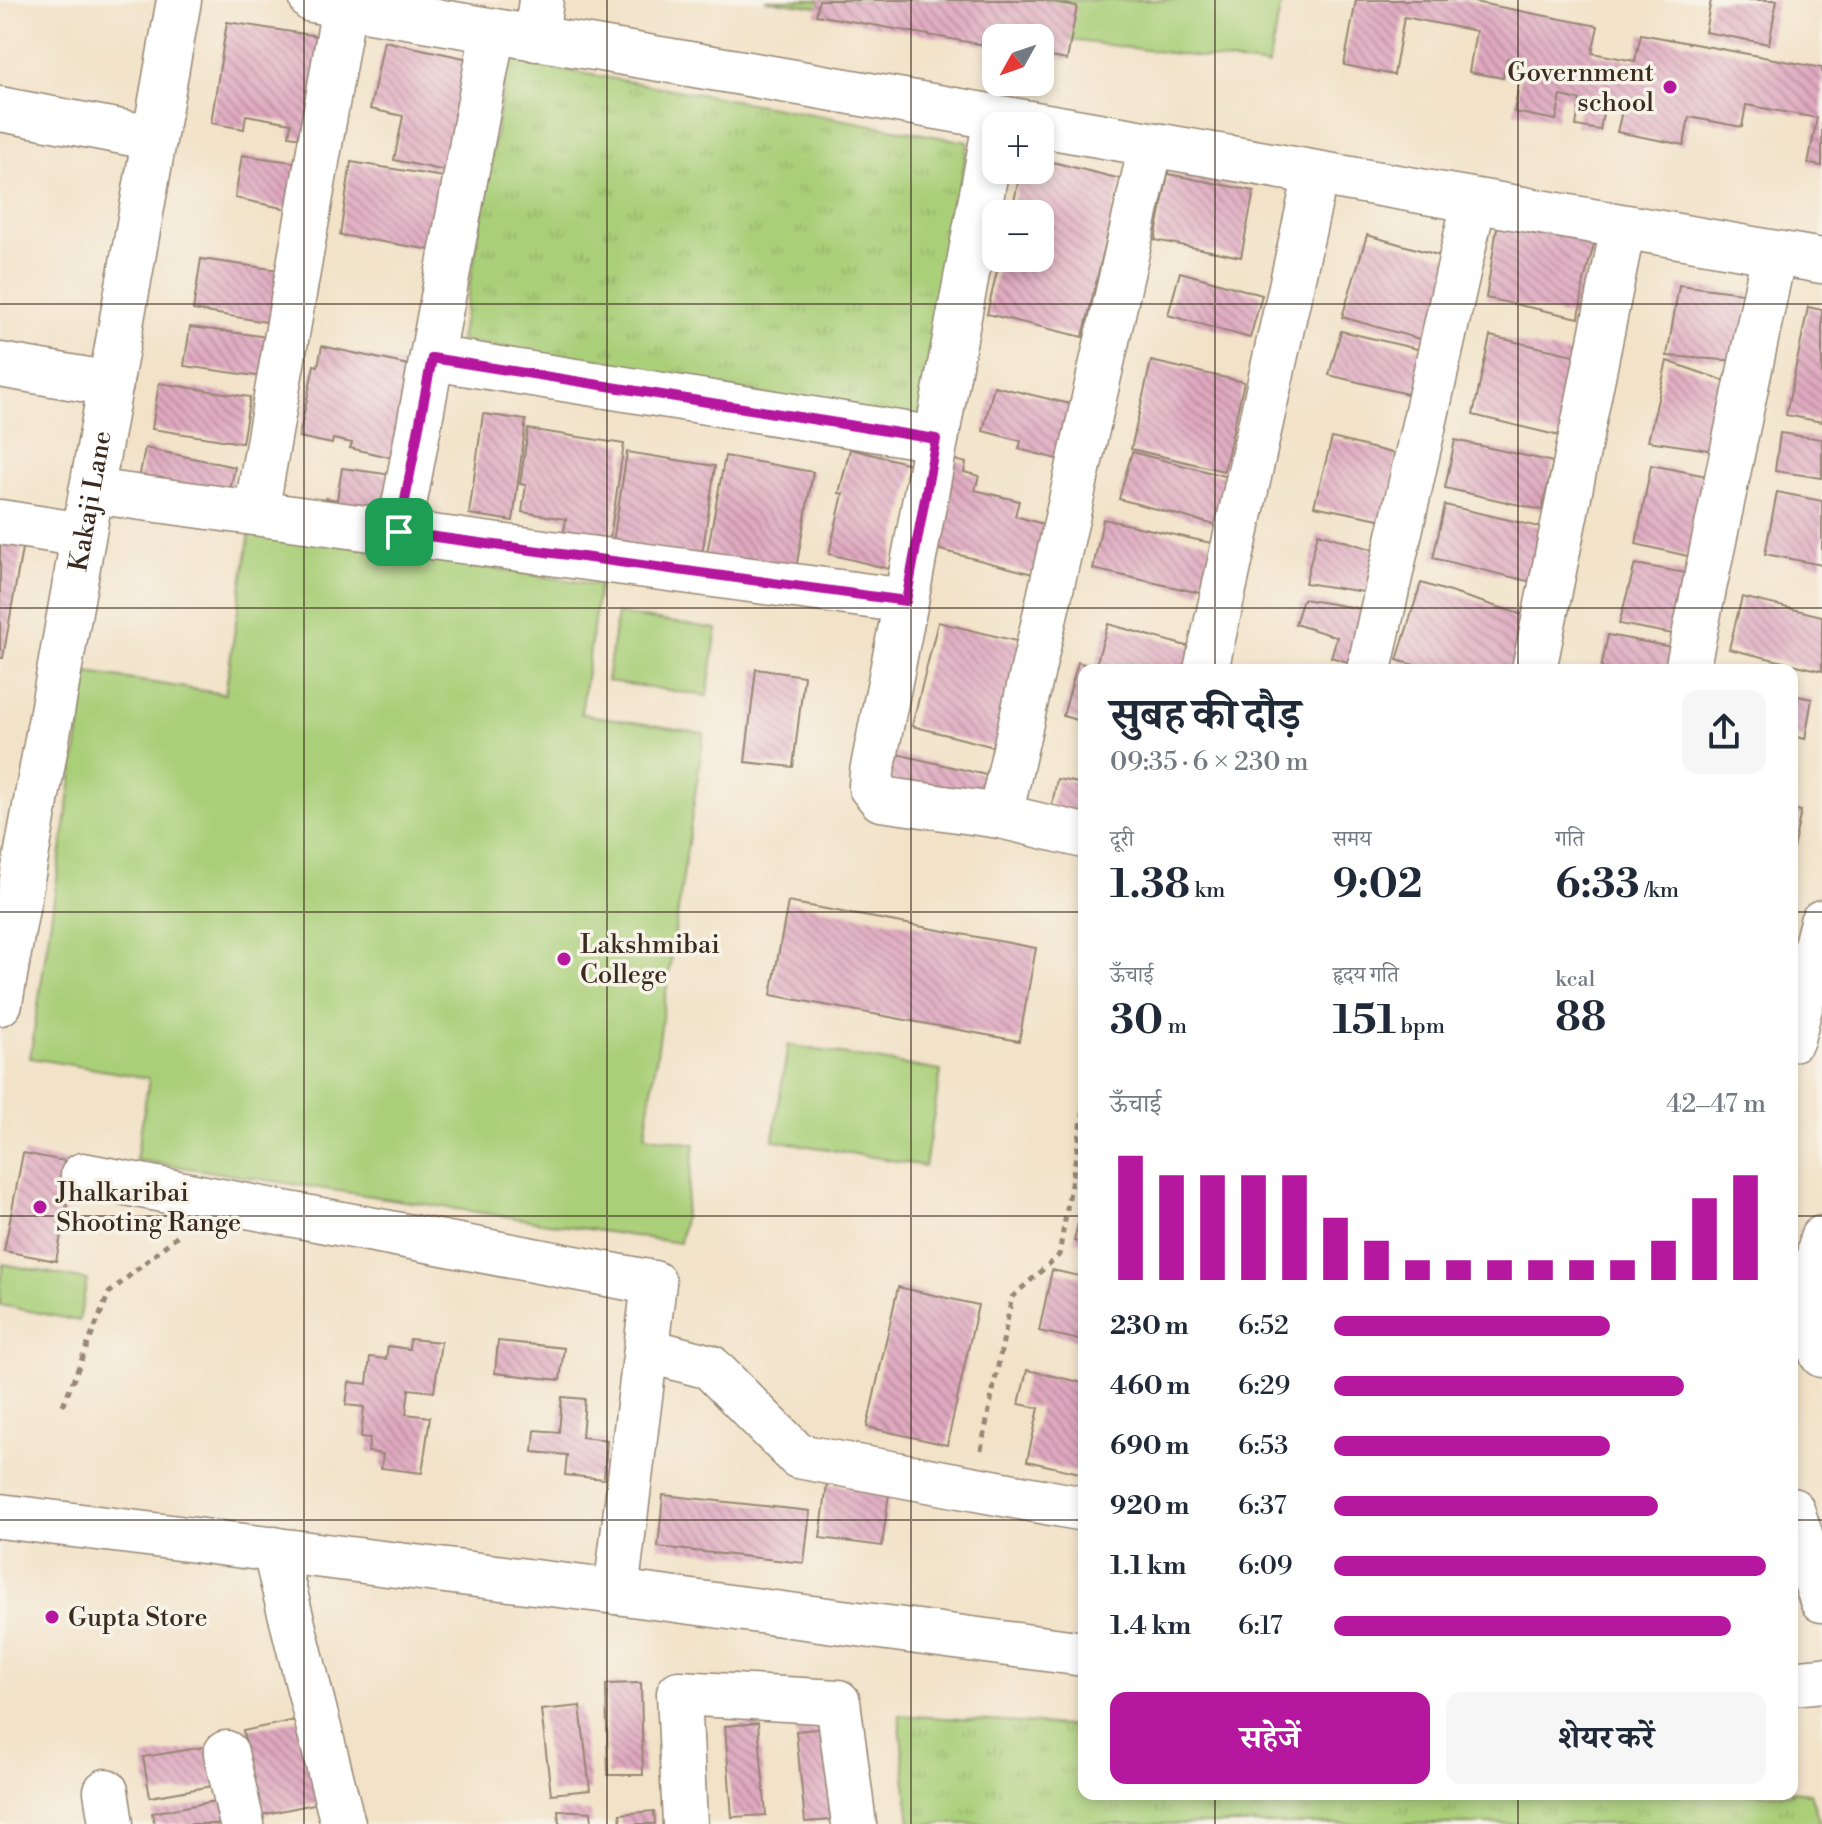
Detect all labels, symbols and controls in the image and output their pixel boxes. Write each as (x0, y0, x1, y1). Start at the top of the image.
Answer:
north arrow (982, 24, 1054, 96)
map controls (982, 24, 1054, 272)
place label: Government school (1507, 57, 1654, 119)
marker: Government school (1661, 78, 1679, 96)
button: + (982, 112, 1054, 184)
button: − (982, 200, 1054, 272)
street label: Kakaji Lane (62, 428, 119, 574)
pin (365, 498, 433, 566)
icon: arrive (377, 510, 421, 554)
text: सुबह की दौड़ (1110, 688, 1301, 743)
button: share (1682, 690, 1766, 774)
text: 09:35 · 6 × 230 m (1110, 746, 1309, 778)
text: दूरी (1110, 826, 1134, 853)
text: समय (1333, 826, 1371, 853)
text: गति (1555, 826, 1584, 853)
text: 1.38 (1110, 860, 1190, 910)
text: 9:02 (1333, 860, 1422, 910)
text: 6:33 (1555, 860, 1640, 910)
text: km (1190, 877, 1225, 904)
text: /km (1640, 877, 1679, 904)
place label: Lakshmibai College (580, 929, 720, 991)
marker: Lakshmibai College (555, 950, 573, 968)
text: ऊँचाई (1110, 962, 1153, 989)
text: हृदय गति (1333, 962, 1399, 989)
text: kcal (1555, 966, 1595, 993)
text: 88 (1555, 993, 1606, 1043)
text: 30 (1110, 996, 1163, 1046)
text: 151 (1333, 996, 1396, 1046)
text: m (1163, 1013, 1187, 1040)
text: bpm (1396, 1013, 1445, 1040)
text: ऊँचाई (1110, 1088, 1161, 1120)
text: 42–47 m (1666, 1088, 1766, 1120)
place label: Jhalkaribai Shooting Range (55, 1177, 241, 1239)
marker: Jhalkaribai Shooting Range (31, 1198, 49, 1216)
text: 230 m (1110, 1310, 1189, 1342)
text: 6:52 (1238, 1310, 1289, 1342)
text: 460 m (1110, 1370, 1191, 1402)
text: 6:29 (1238, 1370, 1290, 1402)
text: 690 m (1110, 1430, 1189, 1462)
text: 6:53 (1238, 1430, 1288, 1462)
text: 920 m (1110, 1490, 1189, 1522)
text: 6:37 (1238, 1490, 1287, 1522)
text: 1.1 km (1110, 1550, 1186, 1582)
text: 6:09 (1238, 1550, 1293, 1582)
place label: Gupta Store (68, 1602, 208, 1634)
marker: Gupta Store (43, 1608, 61, 1626)
text: 1.4 km (1110, 1610, 1191, 1642)
text: 6:17 (1238, 1610, 1283, 1642)
button: सहेजें (1110, 1692, 1430, 1784)
button: शेयर करें (1446, 1692, 1766, 1784)

